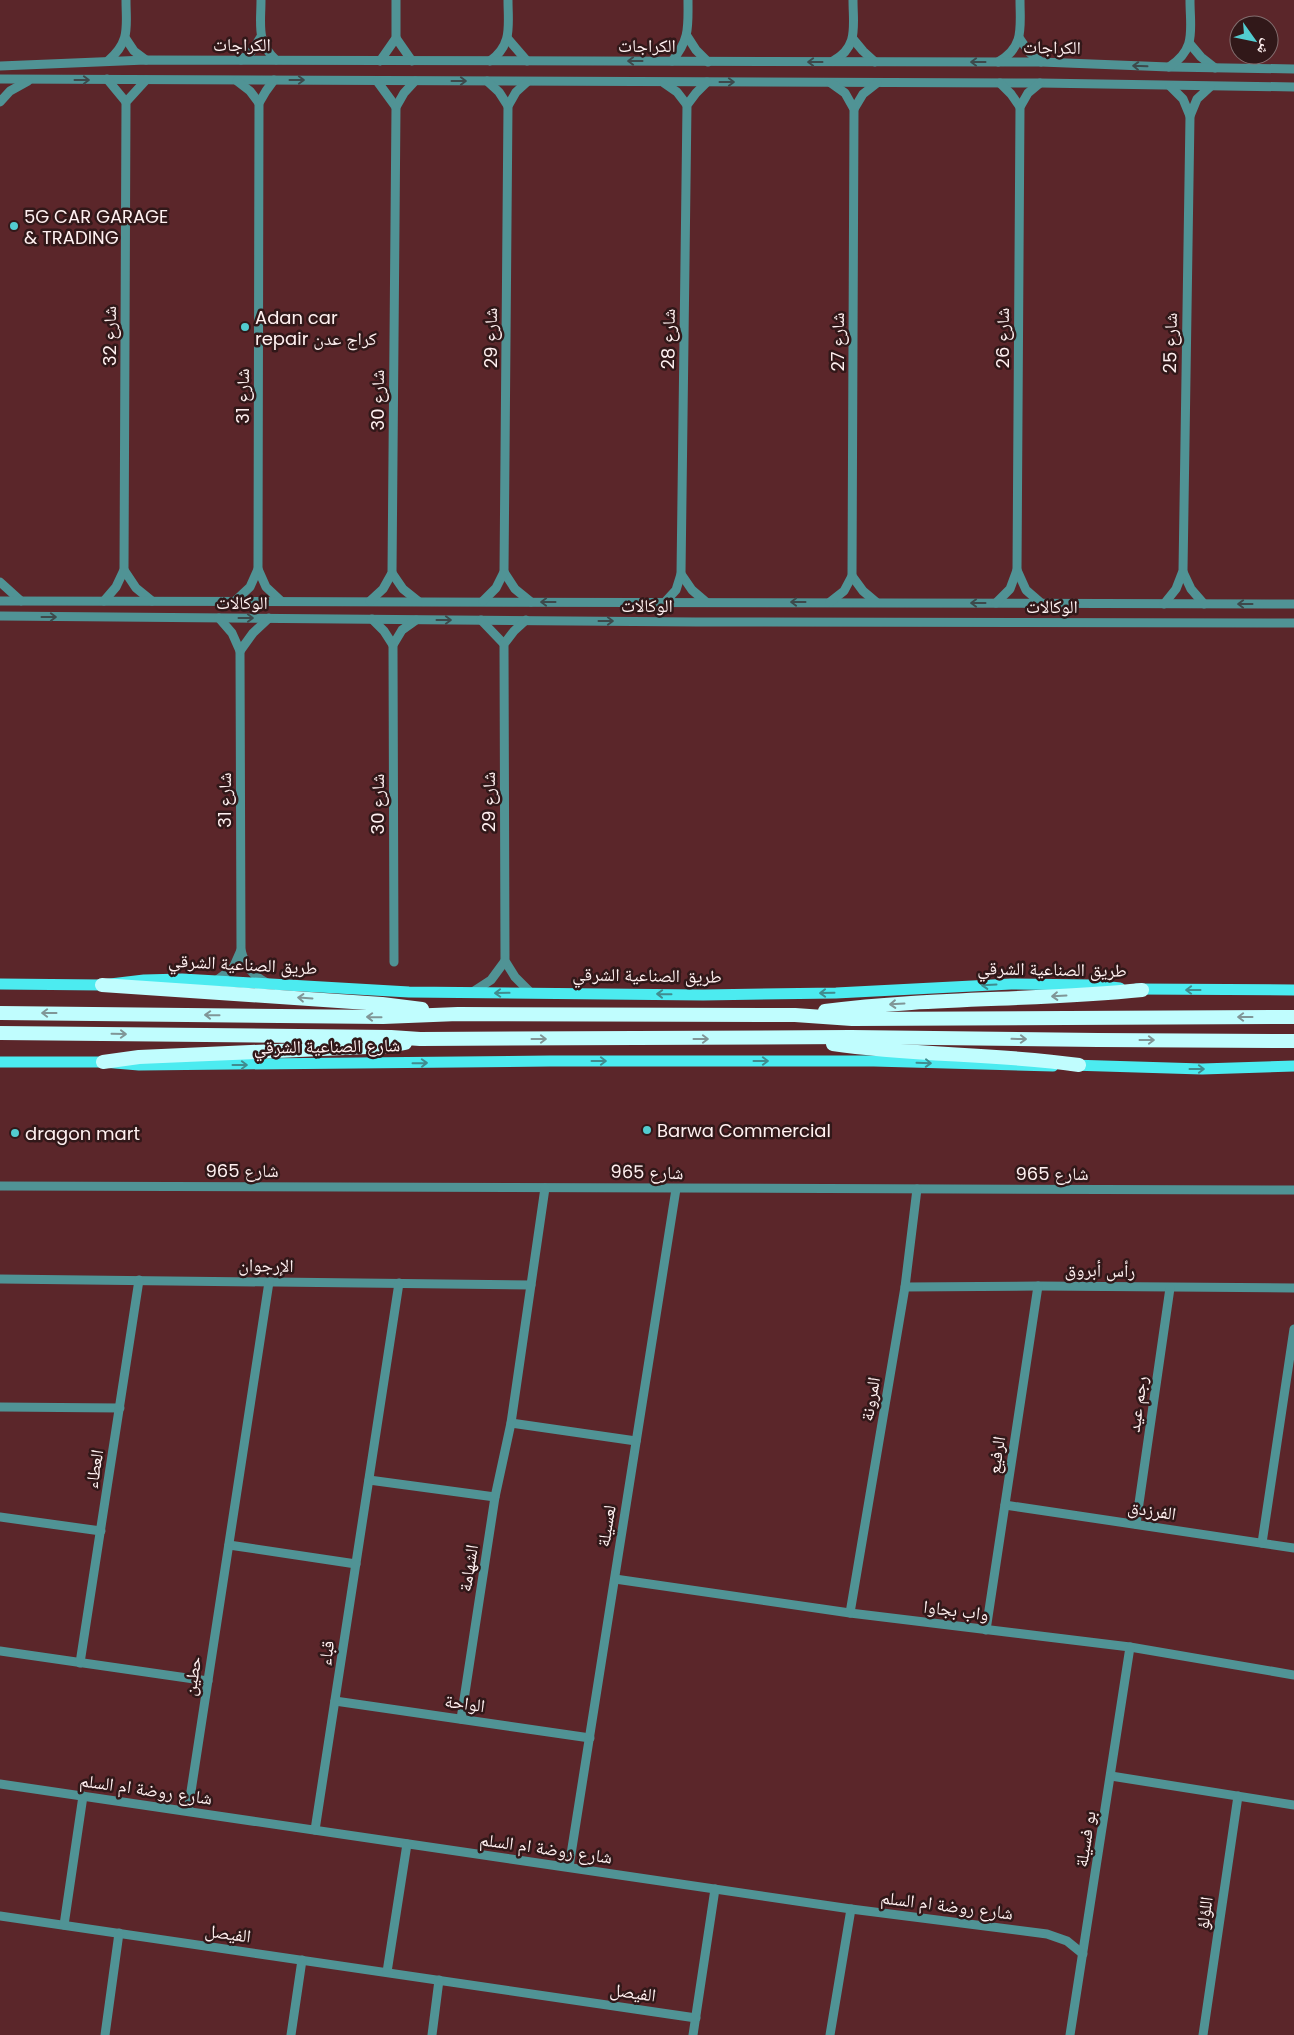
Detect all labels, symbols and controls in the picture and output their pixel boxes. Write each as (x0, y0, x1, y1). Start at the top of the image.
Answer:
north arrow (1229, 15, 1279, 65)
street label: الكراجات (213, 32, 271, 57)
street label: الكراجات (618, 33, 676, 58)
street label: الكراجات (1023, 34, 1081, 60)
text: ش (1252, 35, 1277, 59)
one-way arrow (628, 56, 644, 66)
one-way arrow (808, 57, 824, 67)
one-way arrow (970, 57, 986, 67)
one-way arrow (1133, 62, 1149, 71)
one-way arrow (74, 75, 90, 85)
one-way arrow (289, 76, 305, 85)
one-way arrow (451, 76, 467, 86)
one-way arrow (718, 77, 735, 87)
place label: 5G CAR GARAGE & TRADING (24, 204, 168, 250)
marker: 5G CAR GARAGE & TRADING (8, 220, 20, 232)
place label: Adan car repair كراج عدن (255, 305, 377, 351)
street label: شارع 32 (97, 306, 122, 366)
street label: شارع 29 (478, 308, 503, 368)
street label: شارع 28 (655, 308, 681, 370)
street label: شارع 26 (990, 308, 1015, 368)
street label: شارع 27 (825, 312, 850, 372)
street label: شارع 25 (1157, 312, 1183, 374)
marker: Adan car repair كراج عدن (239, 321, 251, 333)
street label: شارع 31 (230, 368, 255, 424)
street label: شارع 30 (365, 370, 390, 430)
street label: الوكالات (216, 590, 268, 615)
street label: الوكالات (621, 593, 673, 618)
street label: الوكالات (1026, 594, 1078, 619)
one-way arrow (540, 597, 556, 607)
one-way arrow (790, 597, 806, 607)
one-way arrow (970, 598, 986, 608)
one-way arrow (1238, 599, 1254, 609)
one-way arrow (40, 612, 56, 622)
one-way arrow (238, 613, 254, 623)
one-way arrow (435, 615, 451, 625)
one-way arrow (598, 616, 614, 626)
street label: شارع 31 (212, 772, 237, 828)
street label: شارع 29 (476, 772, 501, 832)
street label: شارع 30 (365, 774, 390, 834)
street label: طريق الصناعية الشرقي (168, 948, 318, 983)
street label: طريق الصناعية الشرقي (977, 955, 1127, 985)
street label: طريق الصناعية الشرقي (572, 961, 722, 991)
one-way arrow (981, 981, 997, 990)
one-way arrow (1185, 985, 1202, 995)
one-way arrow (494, 988, 510, 998)
one-way arrow (819, 988, 835, 998)
one-way arrow (656, 989, 672, 999)
one-way arrow (1051, 992, 1067, 1001)
one-way arrow (297, 993, 313, 1003)
one-way arrow (889, 999, 905, 1008)
one-way arrow (41, 1008, 58, 1018)
one-way arrow (204, 1010, 220, 1020)
one-way arrow (366, 1012, 382, 1022)
one-way arrow (1238, 1012, 1254, 1022)
one-way arrow (110, 1029, 126, 1039)
street label: شارع الصناعية الشرقي (253, 1032, 401, 1062)
one-way arrow (530, 1034, 546, 1044)
one-way arrow (692, 1034, 709, 1044)
one-way arrow (1010, 1034, 1026, 1044)
one-way arrow (1138, 1035, 1154, 1045)
one-way arrow (590, 1056, 607, 1066)
one-way arrow (753, 1056, 769, 1066)
one-way arrow (411, 1058, 427, 1068)
one-way arrow (916, 1058, 932, 1068)
one-way arrow (231, 1060, 247, 1070)
one-way arrow (1189, 1064, 1205, 1074)
place label: Barwa Commercial (657, 1118, 831, 1143)
place label: dragon mart (25, 1121, 140, 1146)
marker: Barwa Commercial (641, 1124, 653, 1136)
marker: dragon mart (9, 1127, 21, 1139)
street label: شارع 965 (205, 1158, 279, 1183)
street label: شارع 965 (610, 1159, 684, 1185)
street label: شارع 965 (1015, 1161, 1089, 1186)
street label: الإرجوان (238, 1252, 294, 1278)
street label: رأس أبروق (1064, 1257, 1136, 1283)
street label: رجم عيد (1121, 1374, 1153, 1434)
street label: المرونة (854, 1375, 886, 1423)
street label: الرفيع (981, 1434, 1011, 1476)
street label: العطاء (79, 1448, 109, 1490)
street label: الفرزدق (1126, 1494, 1178, 1526)
street label: لعسيلة (590, 1503, 622, 1549)
street label: الشهامة (452, 1542, 484, 1594)
street label: واب بجاوا (922, 1594, 990, 1626)
street label: قباء (312, 1639, 340, 1667)
street label: حطين (177, 1654, 207, 1698)
street label: الواحة (443, 1688, 487, 1718)
street label: شارع روضة ام السلم (78, 1767, 214, 1811)
street label: بو فسيلة (1068, 1809, 1102, 1869)
street label: شارع روضة ام السلم (478, 1826, 614, 1870)
street label: شارع روضة ام السلم (879, 1884, 1015, 1926)
street label: اللؤلؤ (1189, 1895, 1219, 1931)
street label: الفيصل (203, 1917, 253, 1949)
street label: الفيصل (608, 1976, 658, 2008)

